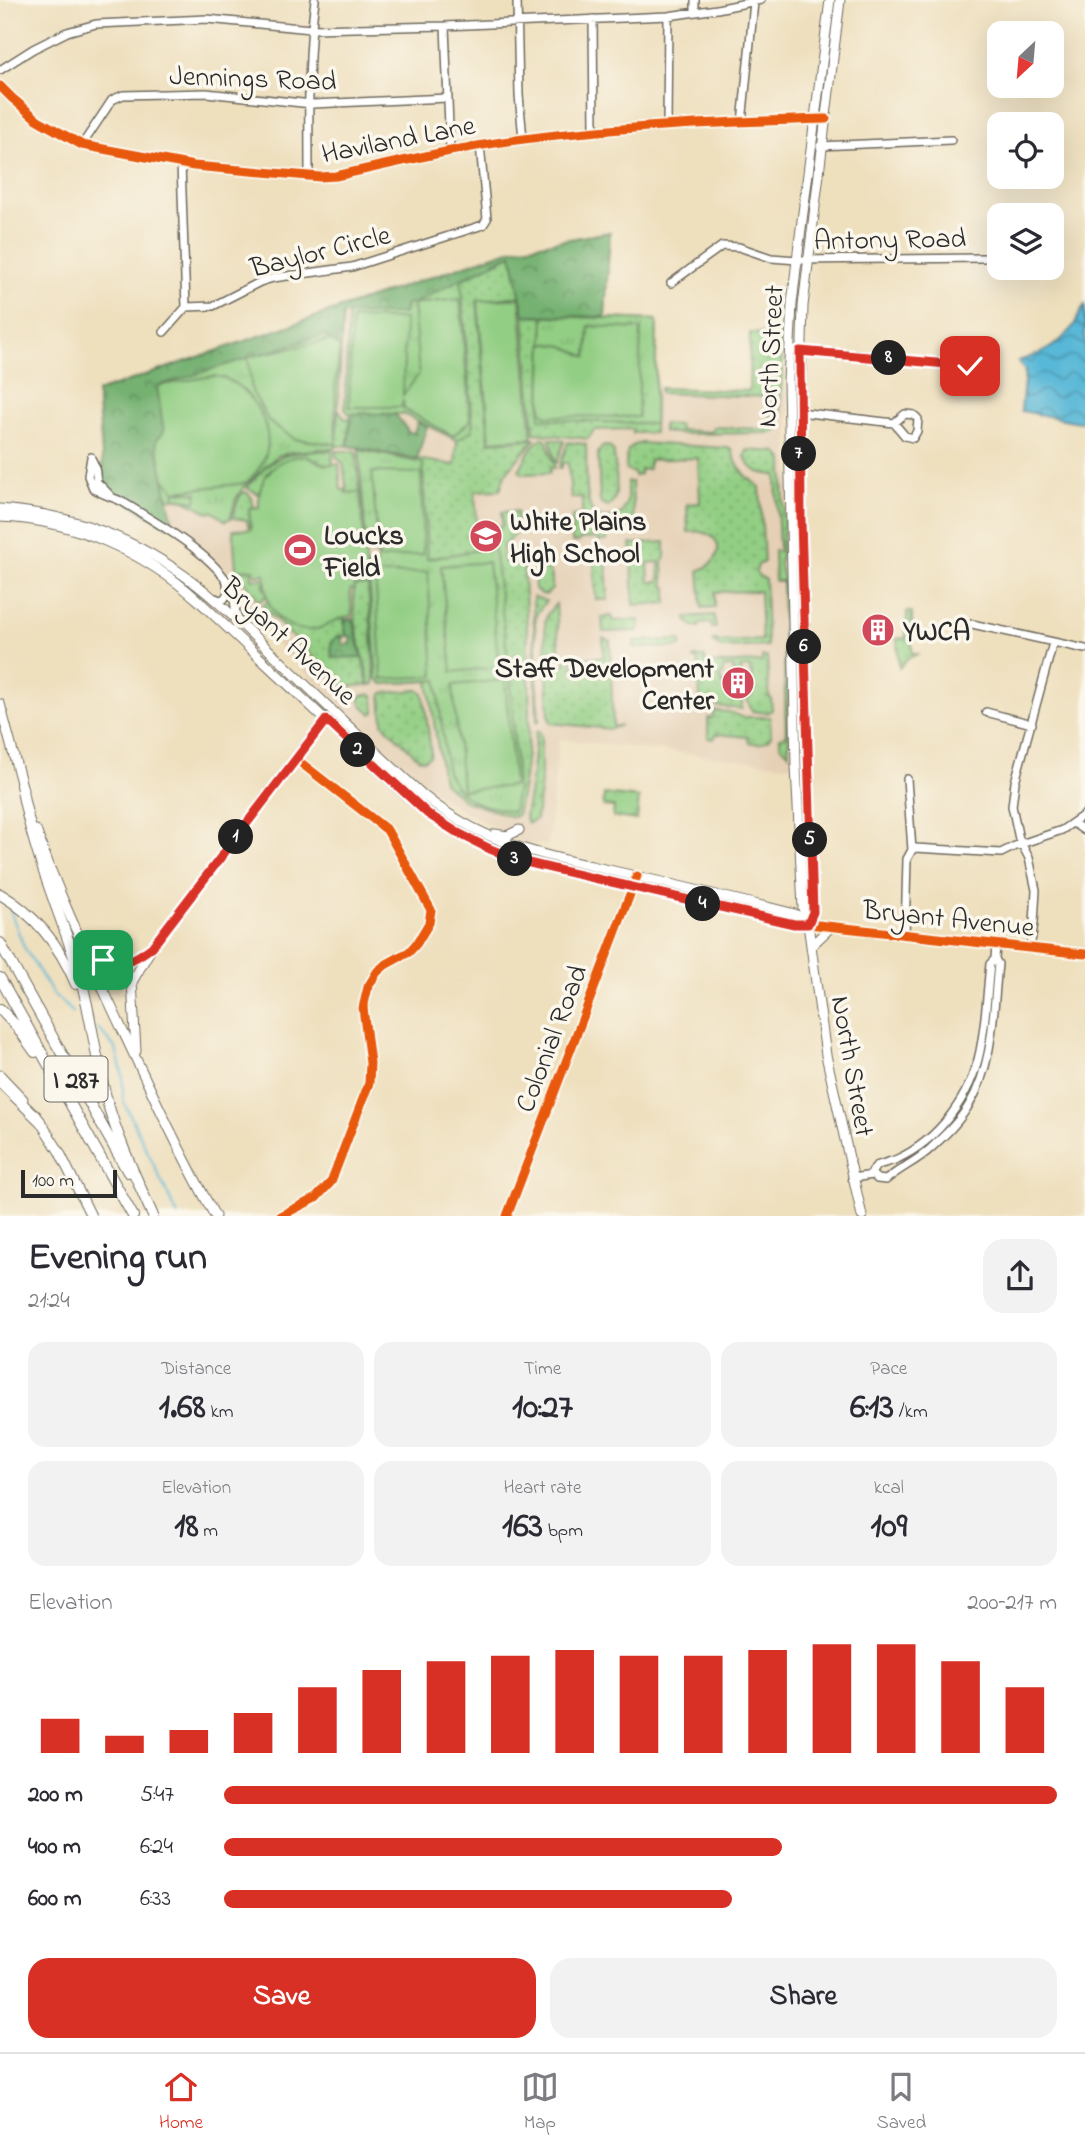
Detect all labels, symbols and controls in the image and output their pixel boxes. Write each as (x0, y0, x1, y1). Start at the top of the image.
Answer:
north arrow (987, 21, 1064, 98)
map controls (987, 21, 1064, 280)
street label: Jennings Road (169, 57, 338, 104)
street label: Haviland Lane (318, 106, 479, 176)
button: locate (987, 112, 1064, 189)
button: layers (987, 203, 1064, 280)
street label: Baylor Circle (245, 216, 396, 291)
street label: Antony Road (814, 220, 967, 263)
street label: North Street (748, 284, 797, 428)
pin (940, 336, 1000, 396)
pin: 8 (872, 340, 906, 376)
text: 8 (885, 344, 892, 371)
icon: check (951, 347, 989, 385)
pin: 7 (782, 436, 816, 472)
text: 7 (795, 440, 802, 467)
place label: White Plains High School (510, 503, 646, 577)
place label: Loucks Field (322, 517, 404, 590)
school or university icon: White Plains High School (467, 517, 505, 555)
sports icon: Loucks Field (281, 531, 319, 569)
street label: Bryant Avenue (210, 568, 365, 717)
building icon: YWCA (859, 611, 897, 649)
place label: YWCA (902, 613, 970, 654)
pin: 6 (786, 630, 822, 664)
text: 6 (799, 633, 808, 660)
place label: Staff Development Center (495, 650, 715, 723)
building icon: Staff Development Center (719, 664, 757, 702)
pin: 2 (340, 732, 376, 768)
text: 2 (353, 736, 362, 763)
pin: 1 (218, 820, 254, 854)
pin: 5 (792, 822, 828, 858)
text: 1 (232, 823, 239, 850)
text: 5 (804, 826, 815, 853)
pin: 3 (498, 842, 532, 876)
text: 3 (511, 845, 518, 872)
pin: 4 (686, 886, 720, 922)
text: 4 (699, 890, 706, 917)
street label: Bryant Avenue (860, 891, 1037, 950)
pin (73, 930, 133, 990)
icon: arrive (84, 941, 122, 979)
street label: Colonial Road (506, 959, 600, 1119)
street label: North Street (818, 993, 883, 1140)
road number: I 287 (44, 1056, 108, 1102)
scale bar (21, 1167, 117, 1198)
text: 100 m (32, 1168, 74, 1195)
text: Evening run (28, 1231, 207, 1287)
button: share (983, 1239, 1057, 1313)
text: 21:24 (28, 1285, 70, 1318)
text: Distance (161, 1356, 231, 1383)
text: Time (524, 1356, 561, 1383)
text: Pace (870, 1356, 907, 1383)
text: 1.68 (159, 1383, 206, 1434)
text: 10:27 (512, 1383, 573, 1434)
text: 6:13 (850, 1383, 894, 1434)
text: km (206, 1399, 233, 1426)
text: /km (894, 1399, 928, 1426)
text: Elevation (161, 1475, 231, 1502)
text: Heart rate (504, 1475, 581, 1502)
text: kcal (874, 1475, 904, 1502)
text: 18 (174, 1502, 199, 1553)
text: 163 (502, 1502, 543, 1553)
text: 109 (870, 1502, 907, 1553)
text: m (199, 1518, 218, 1545)
text: bpm (543, 1518, 583, 1545)
text: Elevation (28, 1587, 113, 1620)
text: 200–217 m (967, 1587, 1057, 1620)
text: 200 m (28, 1779, 83, 1812)
text: 5:47 (140, 1779, 174, 1812)
text: 400 m (28, 1831, 81, 1864)
text: 6:24 (140, 1831, 173, 1864)
text: 600 m (28, 1883, 82, 1916)
text: 6:33 (140, 1883, 171, 1916)
button: Save (28, 1958, 536, 2038)
button: Share (550, 1958, 1057, 2038)
tab: Home (159, 2068, 203, 2137)
tab: Map (521, 2068, 559, 2137)
tab: Saved (877, 2068, 926, 2137)

